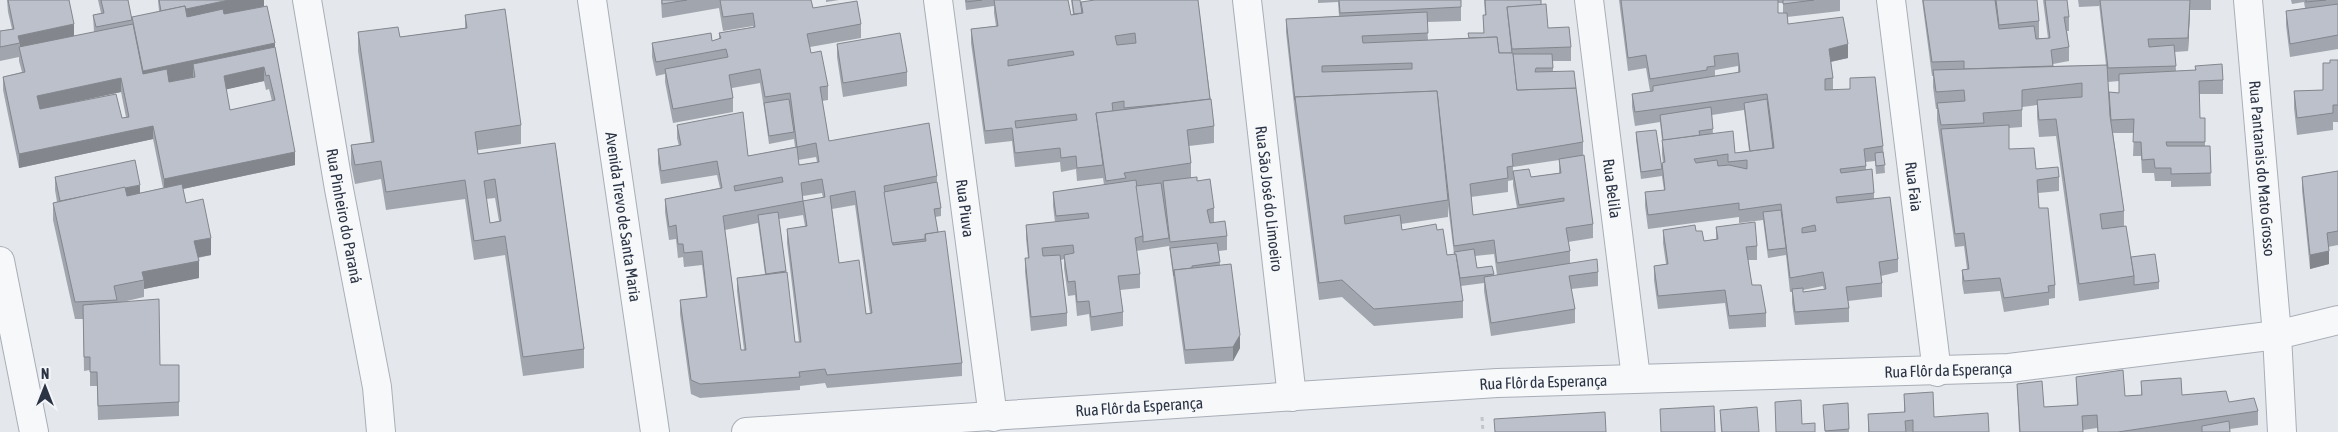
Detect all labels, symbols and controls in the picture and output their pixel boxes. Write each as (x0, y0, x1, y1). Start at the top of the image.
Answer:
street label: Rua Pantanais do Mato Grosso (2246, 80, 2279, 257)
street label: Rua São José do Limoeiro (1252, 125, 1287, 273)
street label: Avenida Trevo de Santa Maria (602, 130, 645, 303)
street label: Rua Pinheiro do Paraná (323, 147, 366, 285)
street label: Rua Belila (1600, 158, 1625, 219)
street label: Rua Faia (1902, 161, 1926, 213)
street label: Rua Piuva (953, 178, 978, 238)
street label: Rua Flôr da Esperança (1884, 359, 2012, 381)
north arrow (20, 362, 70, 412)
text: N (41, 366, 49, 382)
street label: Rua Flôr da Esperança (1479, 371, 1608, 393)
street label: Rua Flôr da Esperança (1075, 393, 1204, 419)

